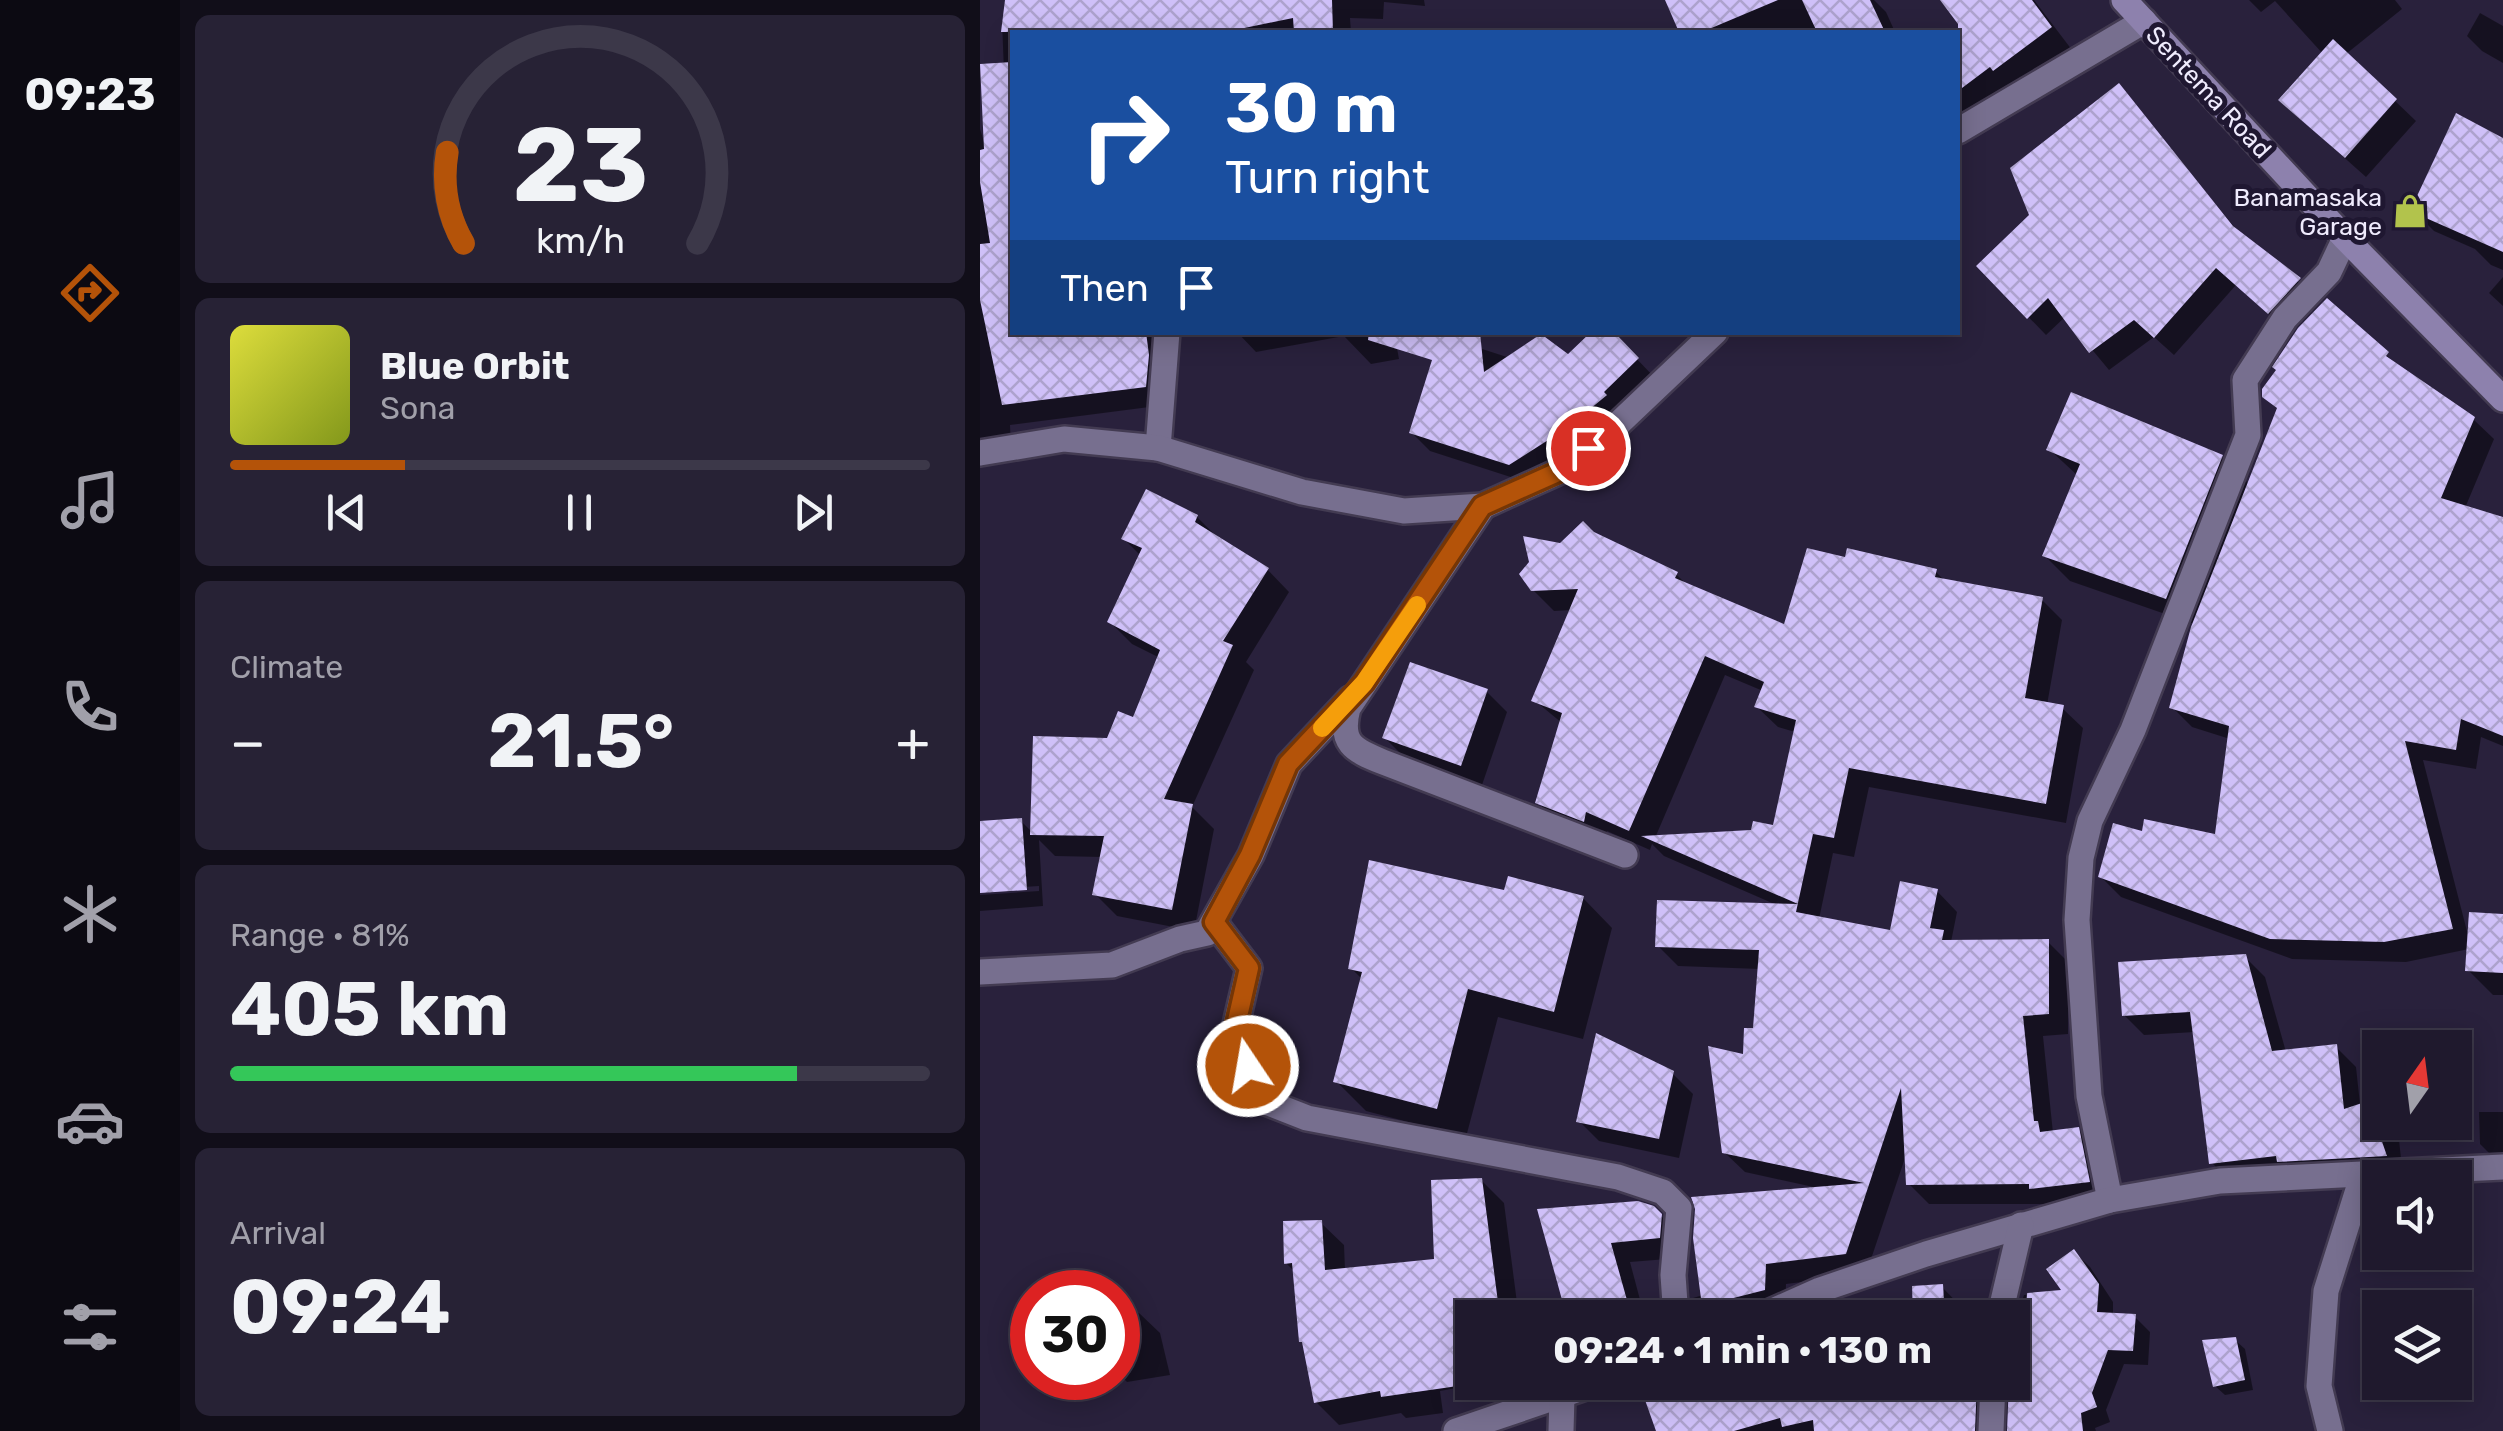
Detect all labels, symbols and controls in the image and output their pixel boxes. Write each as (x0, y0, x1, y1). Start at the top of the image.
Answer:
street label: Sentema Road (2140, 20, 2277, 164)
text: 30 m (1225, 67, 1398, 150)
text: 09:23 (24, 68, 156, 121)
icon: right (1060, 70, 1190, 200)
text: 23 (512, 104, 648, 227)
text: Turn right (1225, 151, 1429, 204)
place label: Banamasaka Garage (2234, 183, 2382, 241)
shop icon: Banamasaka Garage (2391, 192, 2429, 230)
text: km/h (535, 220, 625, 262)
icon: directions (55, 258, 125, 328)
icon: arrive (1169, 260, 1224, 315)
text: Then (1060, 265, 1149, 311)
text: Blue Orbit (380, 343, 570, 389)
text: Sona (380, 389, 455, 427)
pin (1546, 406, 1631, 491)
icon: arrive (1561, 421, 1616, 476)
icon: music (55, 465, 125, 535)
icon: previous (319, 485, 374, 540)
icon: pause (552, 485, 607, 540)
icon: next (786, 485, 841, 540)
text: Climate (230, 648, 343, 686)
icon: phone (55, 672, 125, 742)
text: 21.5° (487, 697, 674, 786)
text: − (230, 710, 266, 775)
text: + (896, 710, 930, 775)
icon: climate (55, 879, 125, 949)
text: Range · 81% (230, 916, 410, 954)
text: 405 km (230, 965, 509, 1054)
position arrow (1196, 1014, 1300, 1118)
north arrow (2362, 1030, 2472, 1140)
map controls (2362, 1030, 2472, 1400)
icon: car (55, 1086, 125, 1156)
button: sound (2362, 1160, 2472, 1270)
text: Arrival (230, 1214, 326, 1252)
text: 09:24 (230, 1263, 451, 1352)
speed limit sign: 30 (1010, 1270, 1140, 1400)
button: layers (2362, 1290, 2472, 1400)
icon: filters (55, 1292, 125, 1362)
text: 09:24 · 1 min · 130 m (1553, 1327, 1932, 1373)

